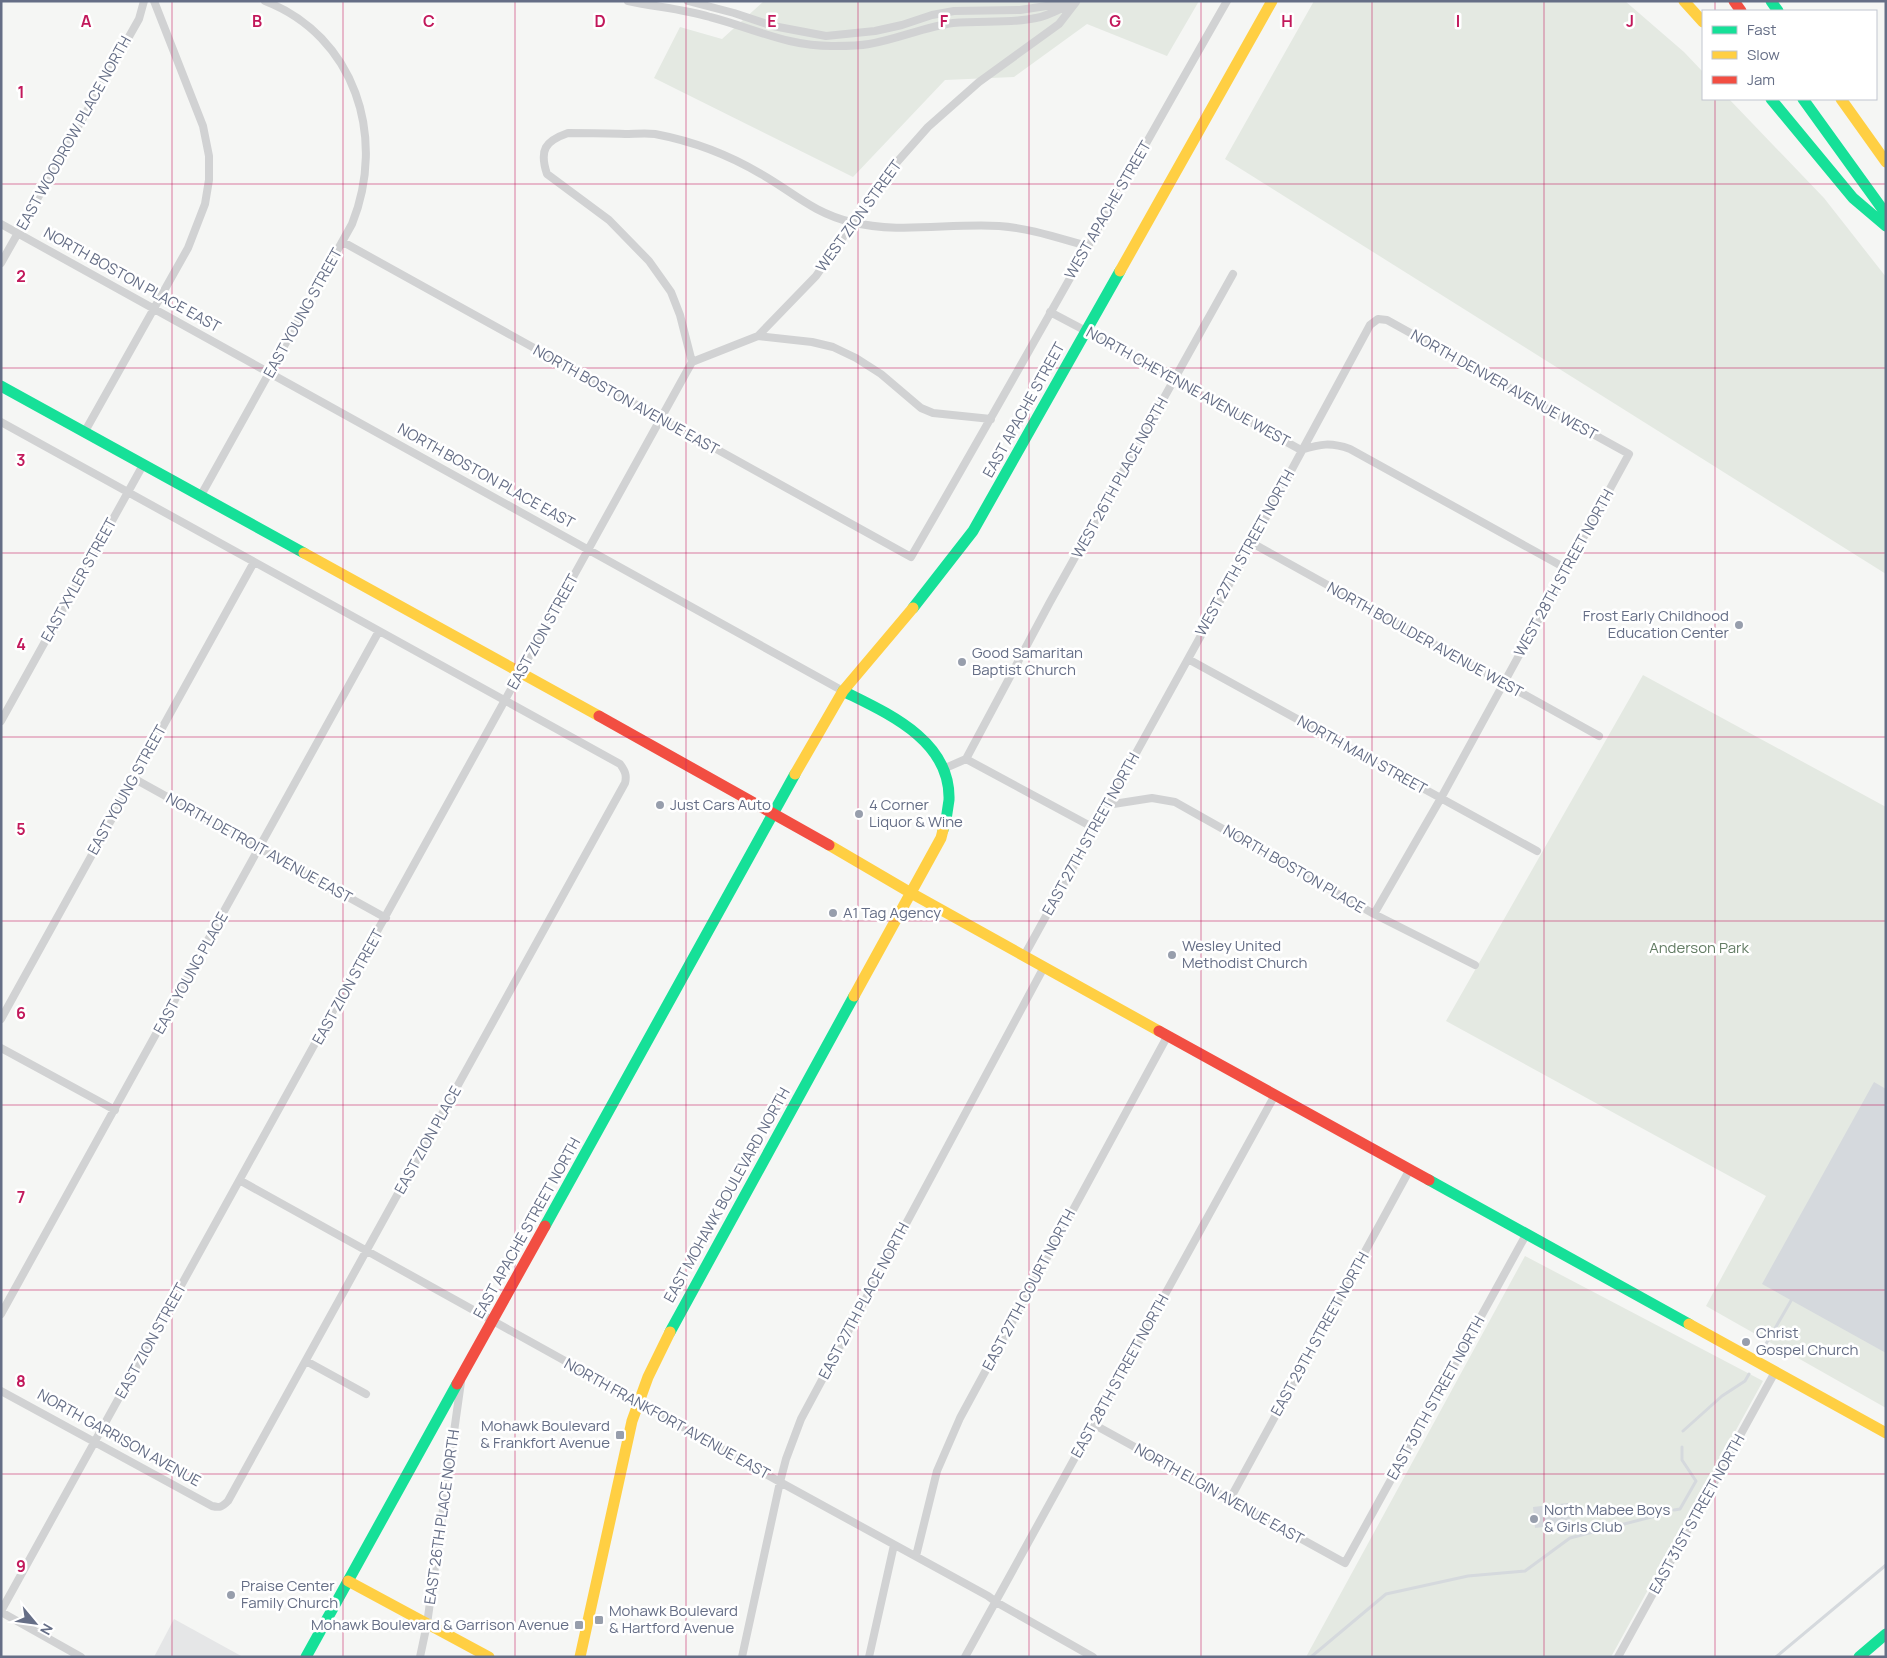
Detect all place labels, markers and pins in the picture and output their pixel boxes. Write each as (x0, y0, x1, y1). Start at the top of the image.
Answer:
place label: Frost Early Childhood Education Center (1583, 605, 1730, 643)
marker: Frost Early Childhood Education Center (1733, 619, 1745, 631)
place label: Good Samaritan Baptist Church (972, 642, 1083, 680)
marker: Good Samaritan Baptist Church (956, 656, 968, 668)
place label: Just Cars Auto (670, 794, 771, 815)
place label: 4 Corner Liquor & Wine (869, 794, 963, 832)
marker: Just Cars Auto (654, 799, 666, 811)
marker: 4 Corner Liquor & Wine (853, 808, 865, 820)
place label: A1 Tag Agency (843, 902, 941, 923)
marker: A1 Tag Agency (827, 907, 839, 919)
place label: Wesley United Methodist Church (1182, 935, 1308, 973)
marker: Wesley United Methodist Church (1166, 949, 1178, 961)
place label: Christ Gospel Church (1756, 1322, 1859, 1360)
marker: Christ Gospel Church (1740, 1336, 1752, 1348)
place label: Mohawk Boulevard & Frankfort Avenue (480, 1415, 610, 1453)
marker: Mohawk Boulevard & Frankfort Avenue (614, 1429, 626, 1441)
place label: North Mabee Boys & Girls Club (1544, 1499, 1670, 1537)
marker: North Mabee Boys & Girls Club (1528, 1513, 1540, 1525)
place label: Praise Center Family Church (241, 1575, 338, 1613)
marker: Praise Center Family Church (225, 1589, 237, 1601)
place label: Mohawk Boulevard & Hartford Avenue (609, 1600, 738, 1638)
place label: Mohawk Boulevard & Garrison Avenue (311, 1614, 569, 1635)
marker: Mohawk Boulevard & Hartford Avenue (593, 1614, 605, 1626)
marker: Mohawk Boulevard & Garrison Avenue (573, 1619, 585, 1631)

